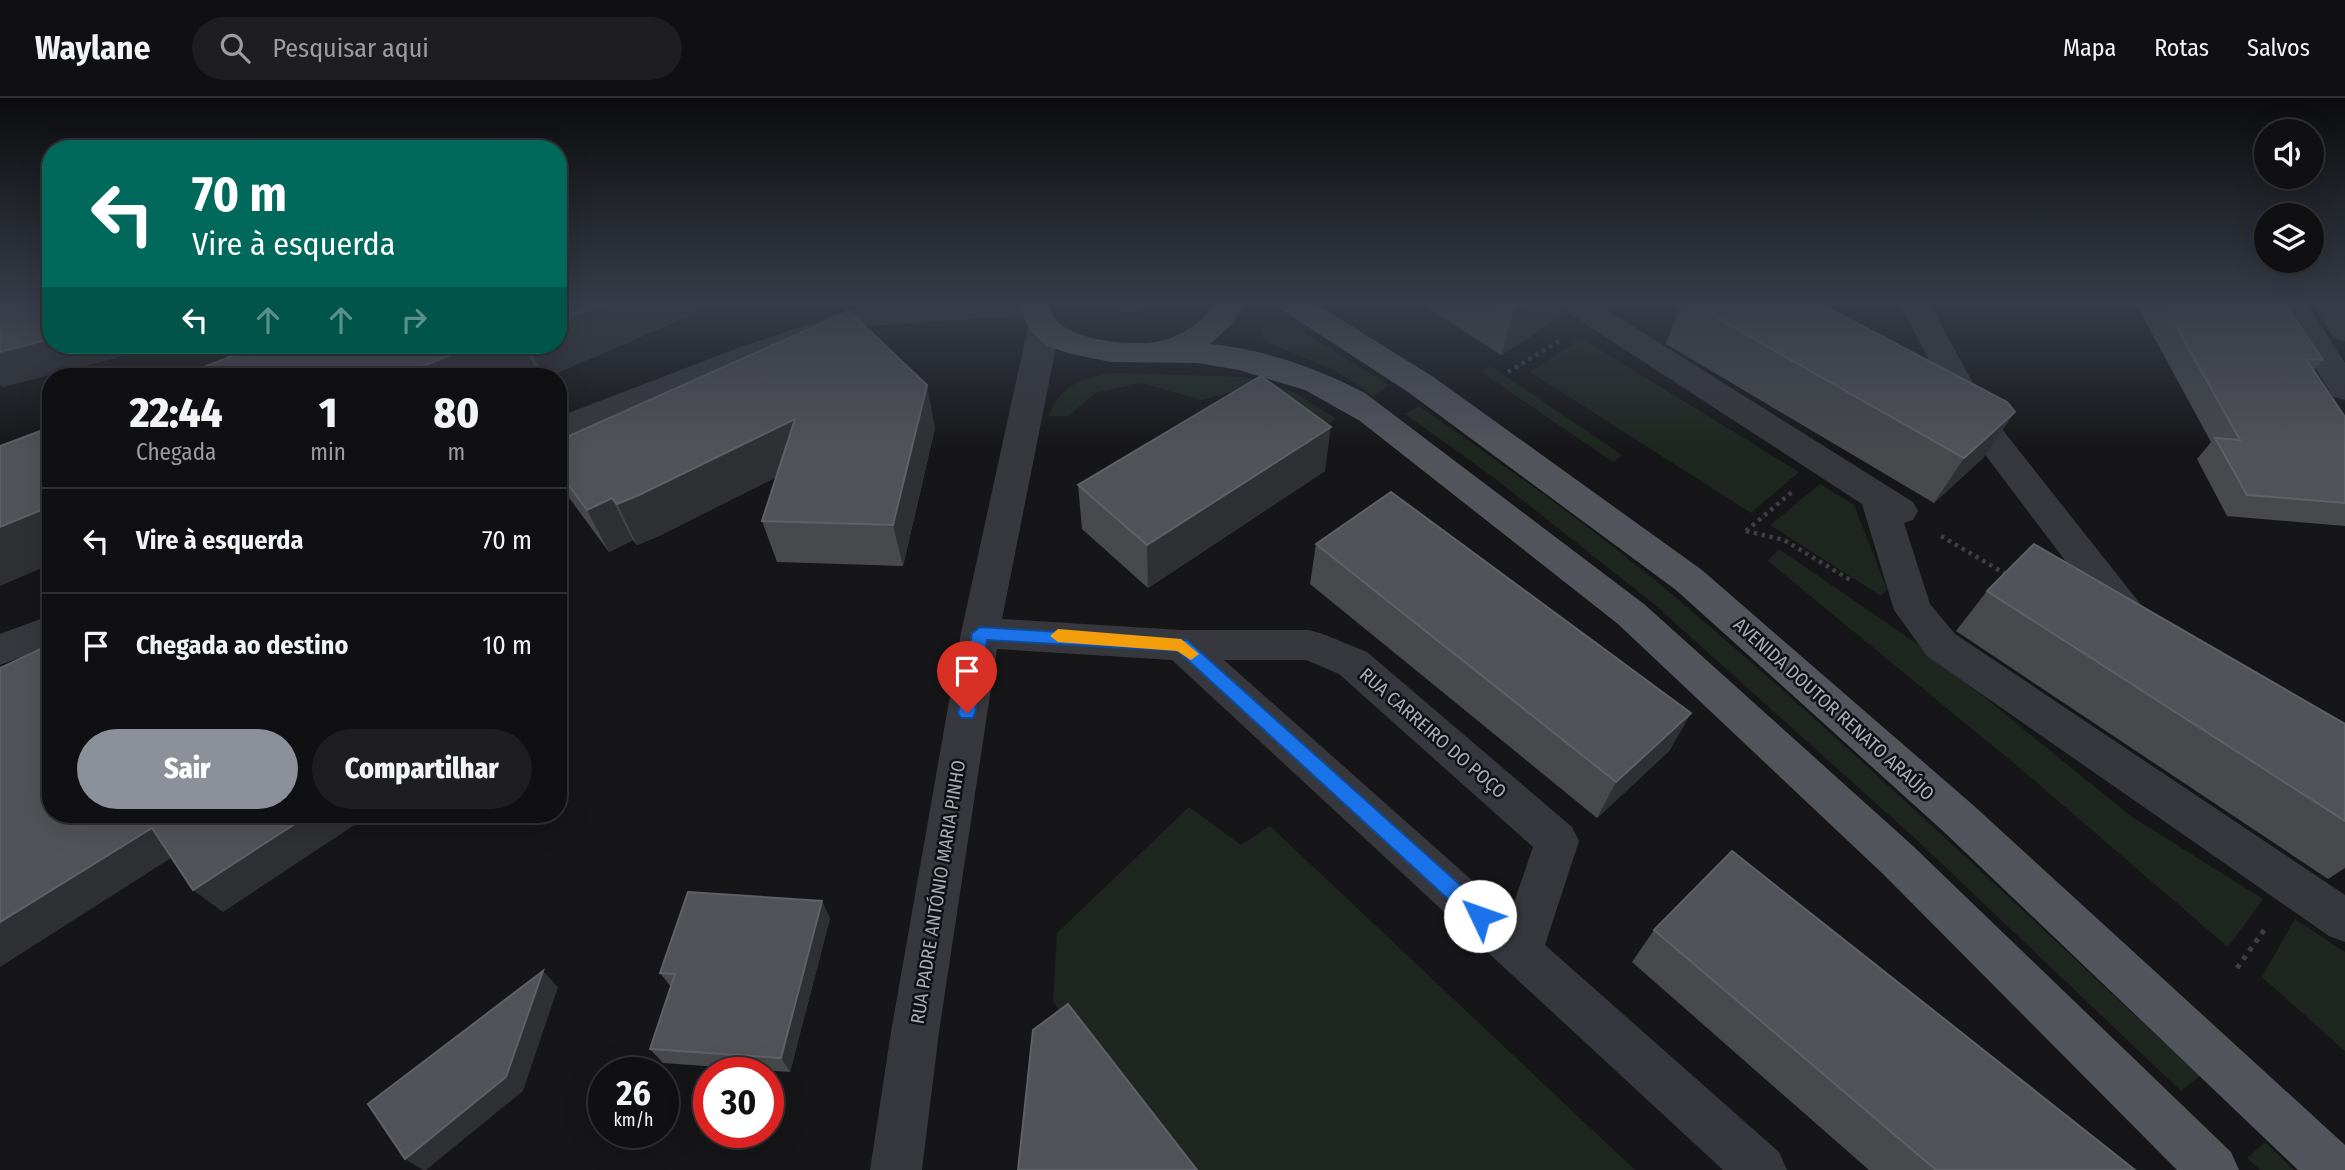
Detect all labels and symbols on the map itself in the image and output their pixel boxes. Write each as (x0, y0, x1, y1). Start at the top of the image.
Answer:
street label: AVENIDA DOUTOR RENATO ARAÚJO (1729, 613, 1939, 805)
pin (937, 641, 997, 713)
street label: RUA CARREIRO DO POÇO (1355, 663, 1511, 803)
street label: RUA PADRE ANTÓNIO MARIA PINHO (906, 758, 970, 1026)
position arrow (1443, 879, 1517, 953)
speed limit sign: 30 (693, 1057, 784, 1148)

